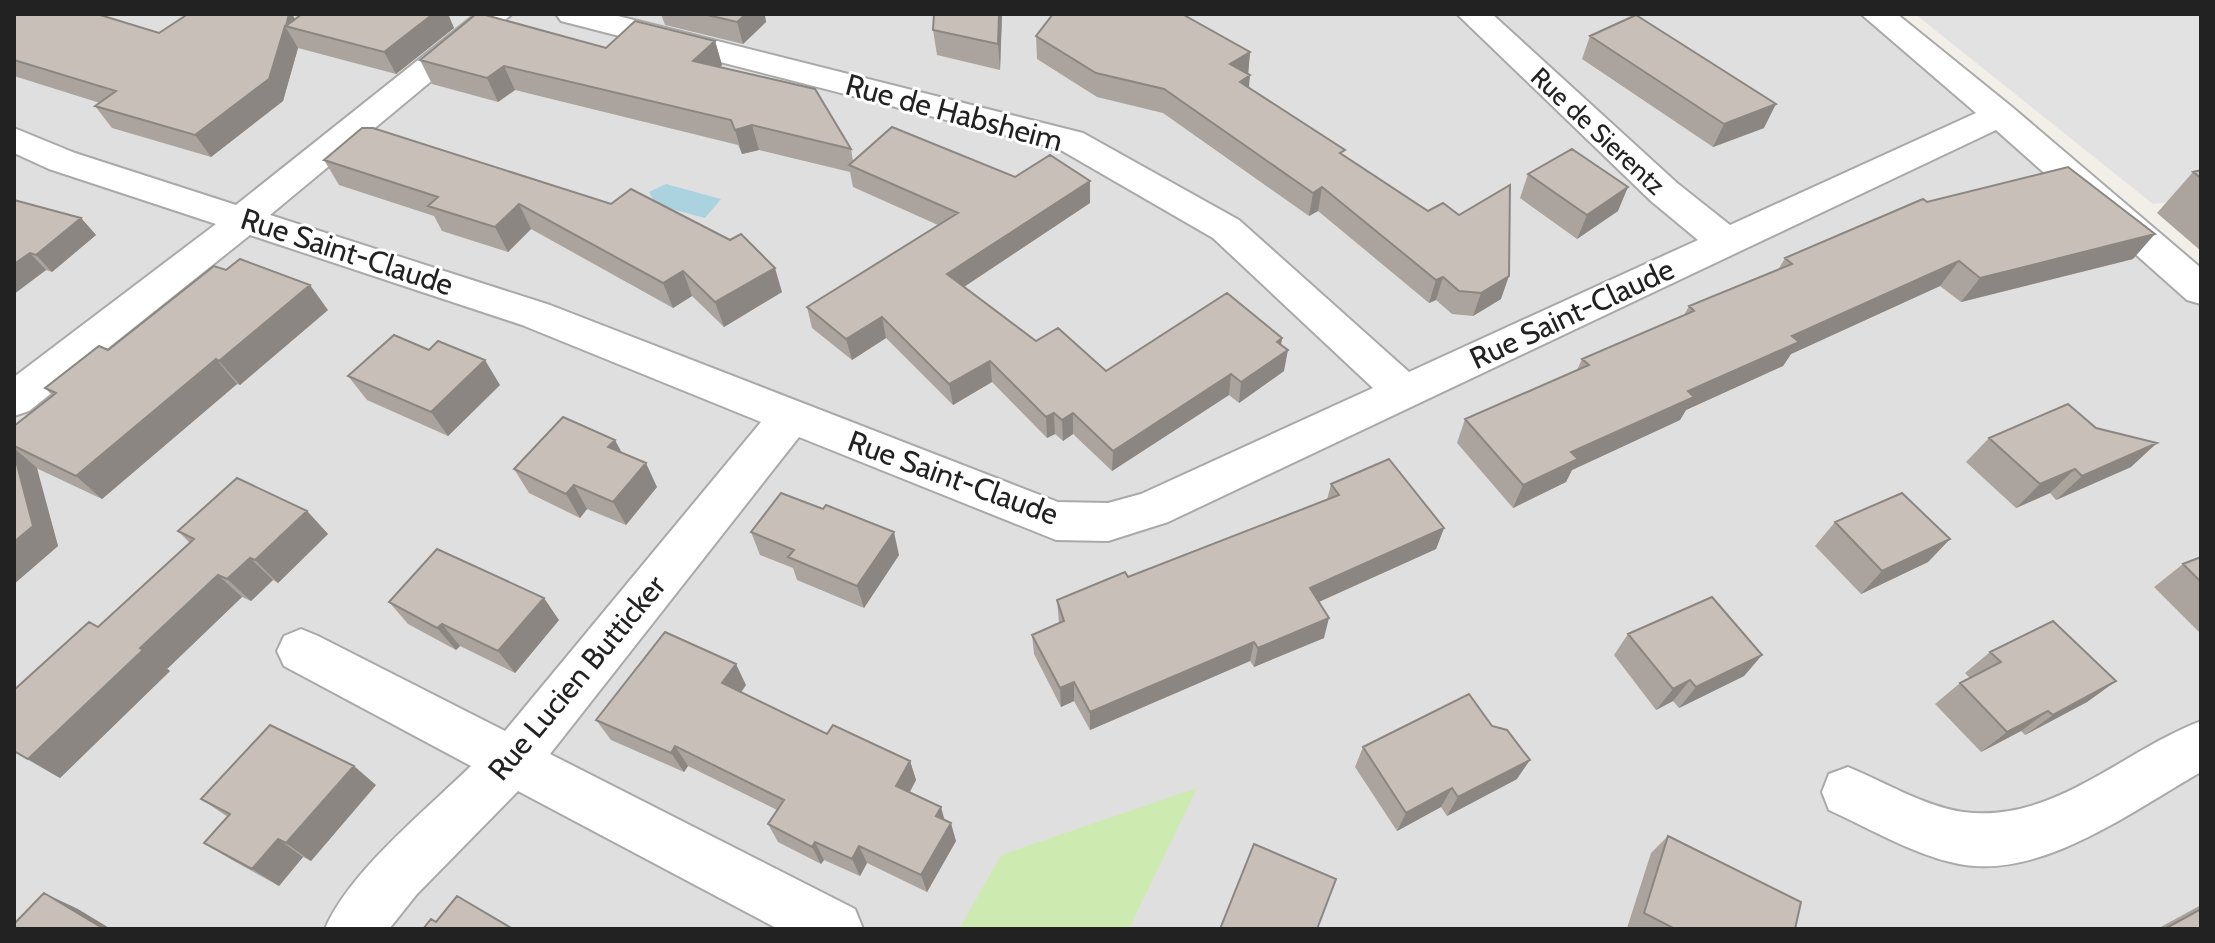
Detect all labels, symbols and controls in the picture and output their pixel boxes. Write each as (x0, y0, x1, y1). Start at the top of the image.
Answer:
street label: Rue de Sierentz (1524, 61, 1672, 201)
street label: Rue de Habsheim (842, 66, 1067, 159)
street label: Rue Saint-Claude (236, 200, 458, 303)
street label: Rue Saint-Claude (1464, 250, 1680, 377)
street label: Rue Saint-Claude (843, 422, 1063, 533)
street label: Rue Lucien Butticker (480, 567, 673, 788)

